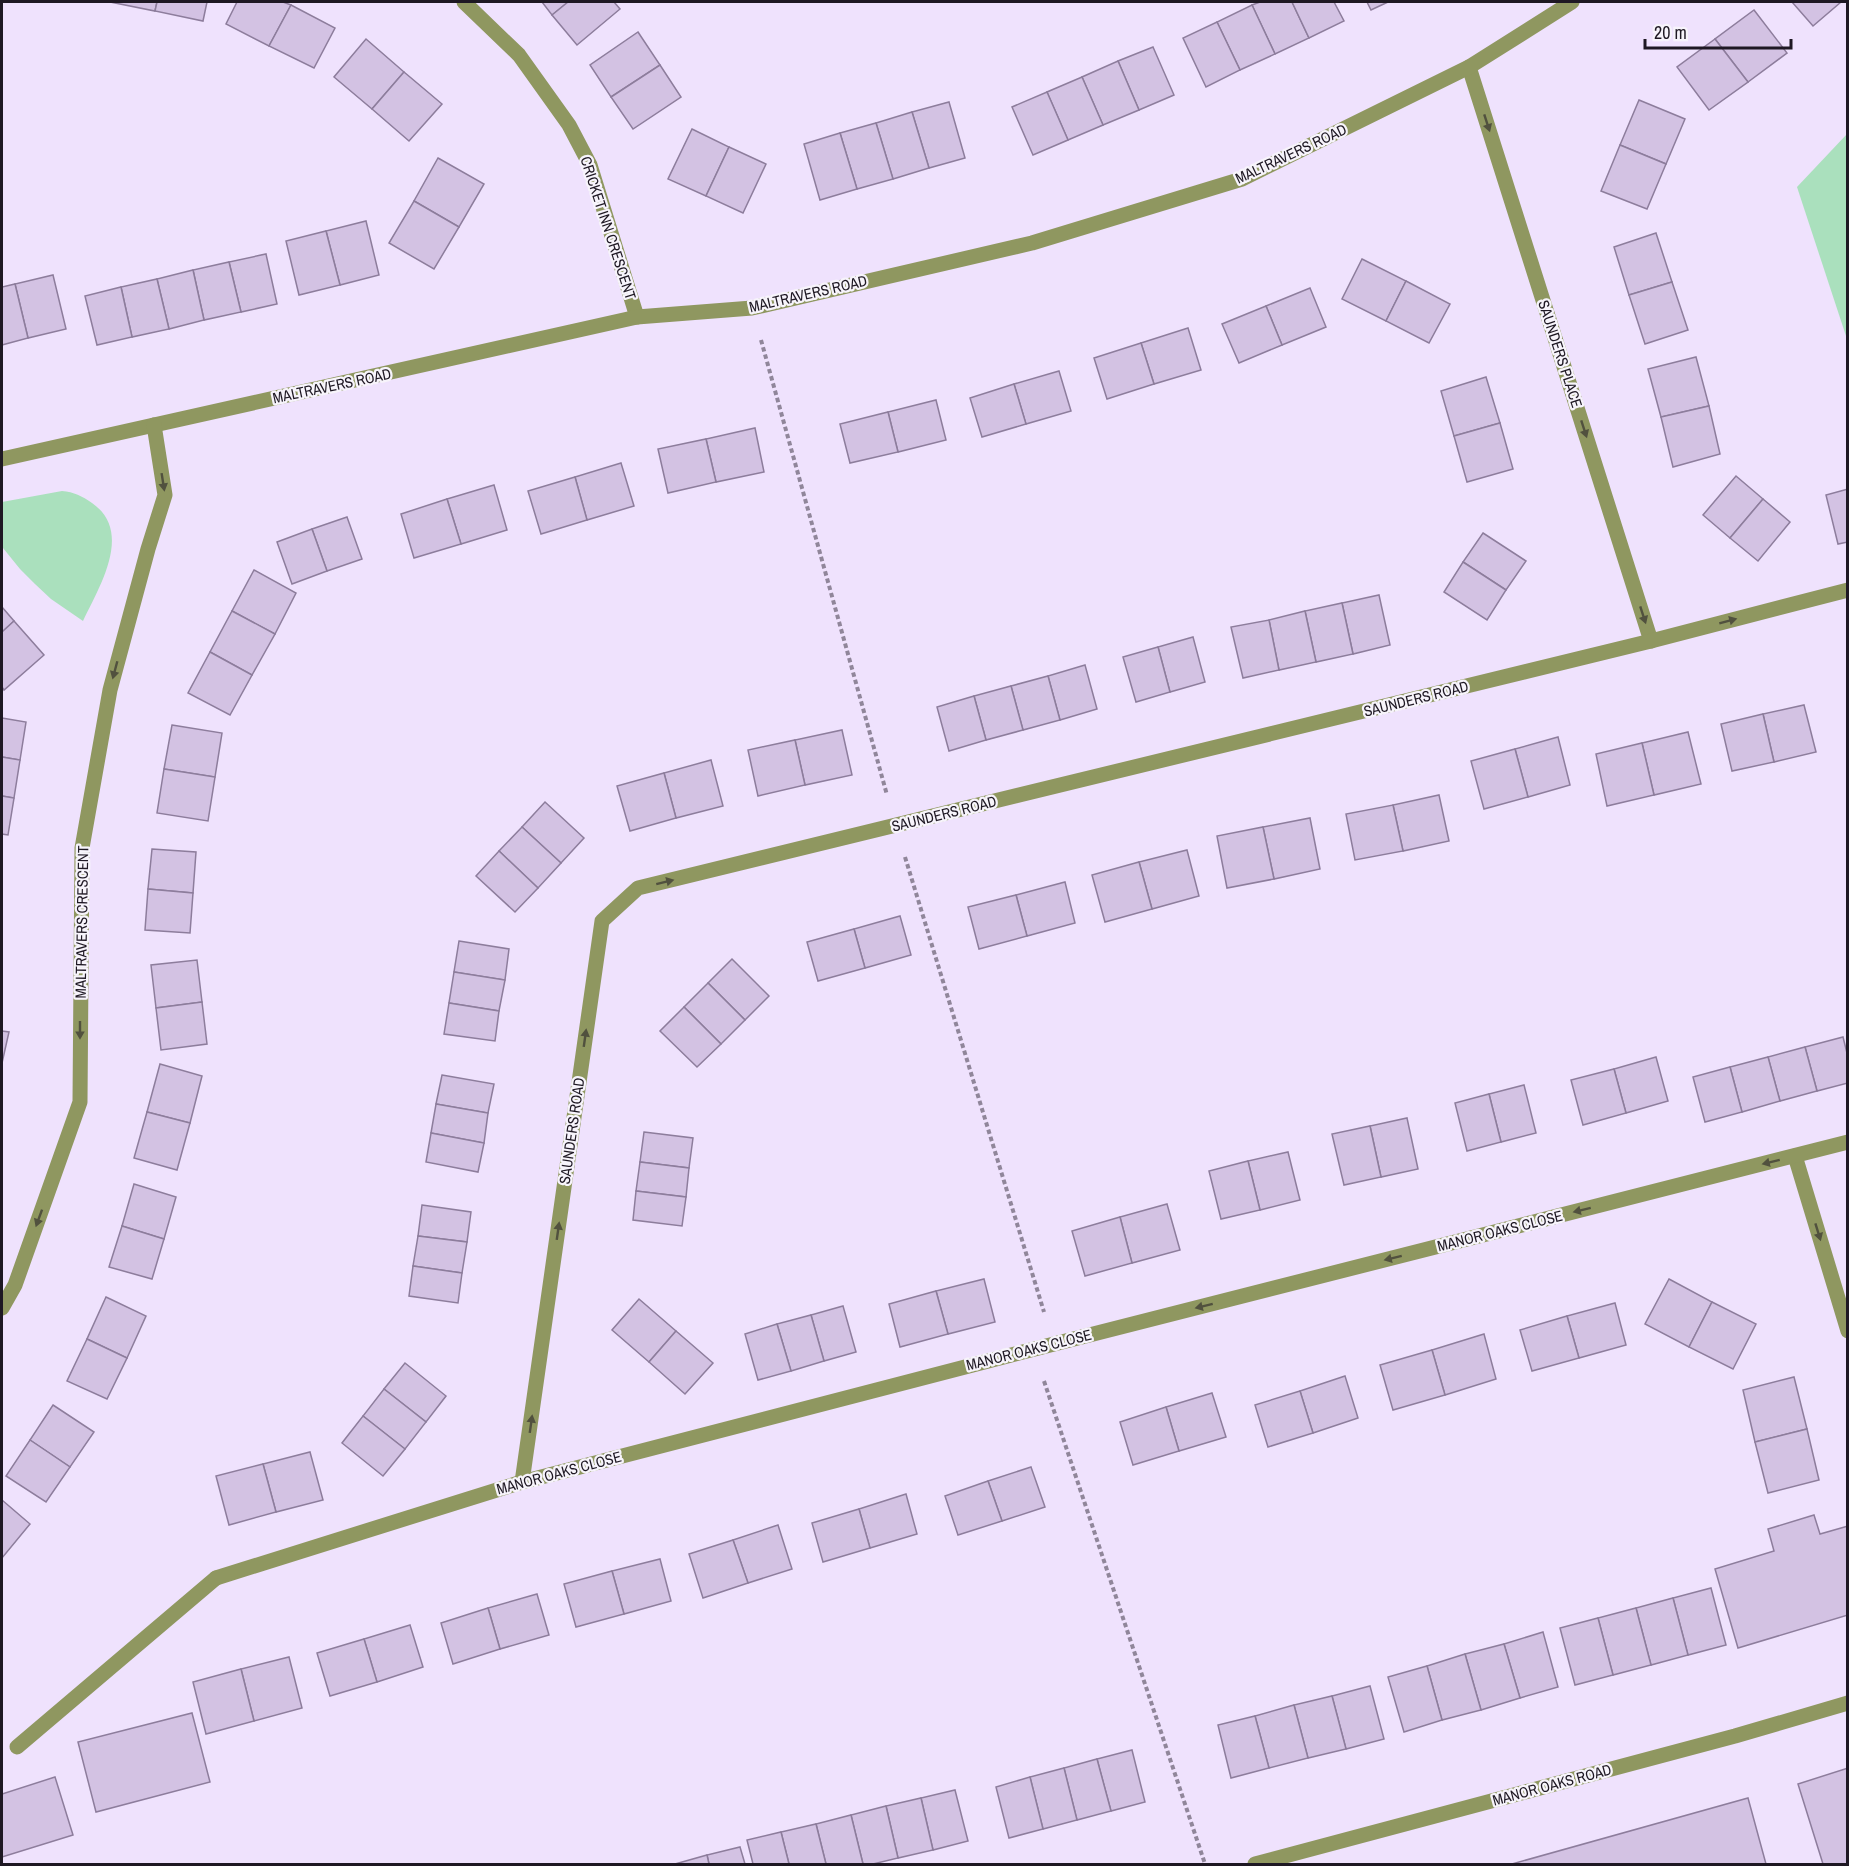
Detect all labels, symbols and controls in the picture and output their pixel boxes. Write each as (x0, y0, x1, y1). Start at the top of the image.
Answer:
scale bar (1645, 12, 1790, 50)
text: 20 m (1654, 20, 1687, 45)
one-way arrow (1483, 114, 1492, 132)
street label: MALTRAVERS ROAD (1232, 119, 1350, 189)
street label: CRICKET INN CRESCENT (575, 154, 642, 303)
street label: MALTRAVERS ROAD (747, 270, 869, 317)
street label: SAUNDERS PLACE (1533, 297, 1588, 410)
street label: MALTRAVERS ROAD (271, 363, 393, 408)
one-way arrow (1580, 420, 1589, 438)
one-way arrow (159, 473, 168, 492)
one-way arrow (1639, 606, 1648, 624)
one-way arrow (1719, 616, 1737, 626)
one-way arrow (110, 661, 120, 679)
street label: SAUNDERS ROAD (1361, 675, 1471, 722)
street label: SAUNDERS ROAD (889, 790, 999, 837)
street label: MALTRAVERS CRESCENT (70, 845, 93, 998)
one-way arrow (656, 876, 674, 886)
one-way arrow (76, 1021, 85, 1040)
one-way arrow (581, 1028, 590, 1047)
street label: SAUNDERS ROAD (554, 1076, 589, 1186)
one-way arrow (1762, 1158, 1780, 1168)
street label: MANOR OAKS CLOSE (1435, 1205, 1565, 1256)
one-way arrow (1573, 1206, 1591, 1216)
one-way arrow (34, 1209, 43, 1227)
one-way arrow (553, 1221, 562, 1240)
one-way arrow (1814, 1223, 1823, 1241)
one-way arrow (1384, 1254, 1402, 1264)
one-way arrow (1195, 1302, 1213, 1311)
street label: MANOR OAKS CLOSE (964, 1324, 1094, 1375)
one-way arrow (526, 1414, 535, 1433)
street label: MANOR OAKS CLOSE (494, 1446, 624, 1499)
street label: MANOR OAKS ROAD (1490, 1759, 1614, 1810)

